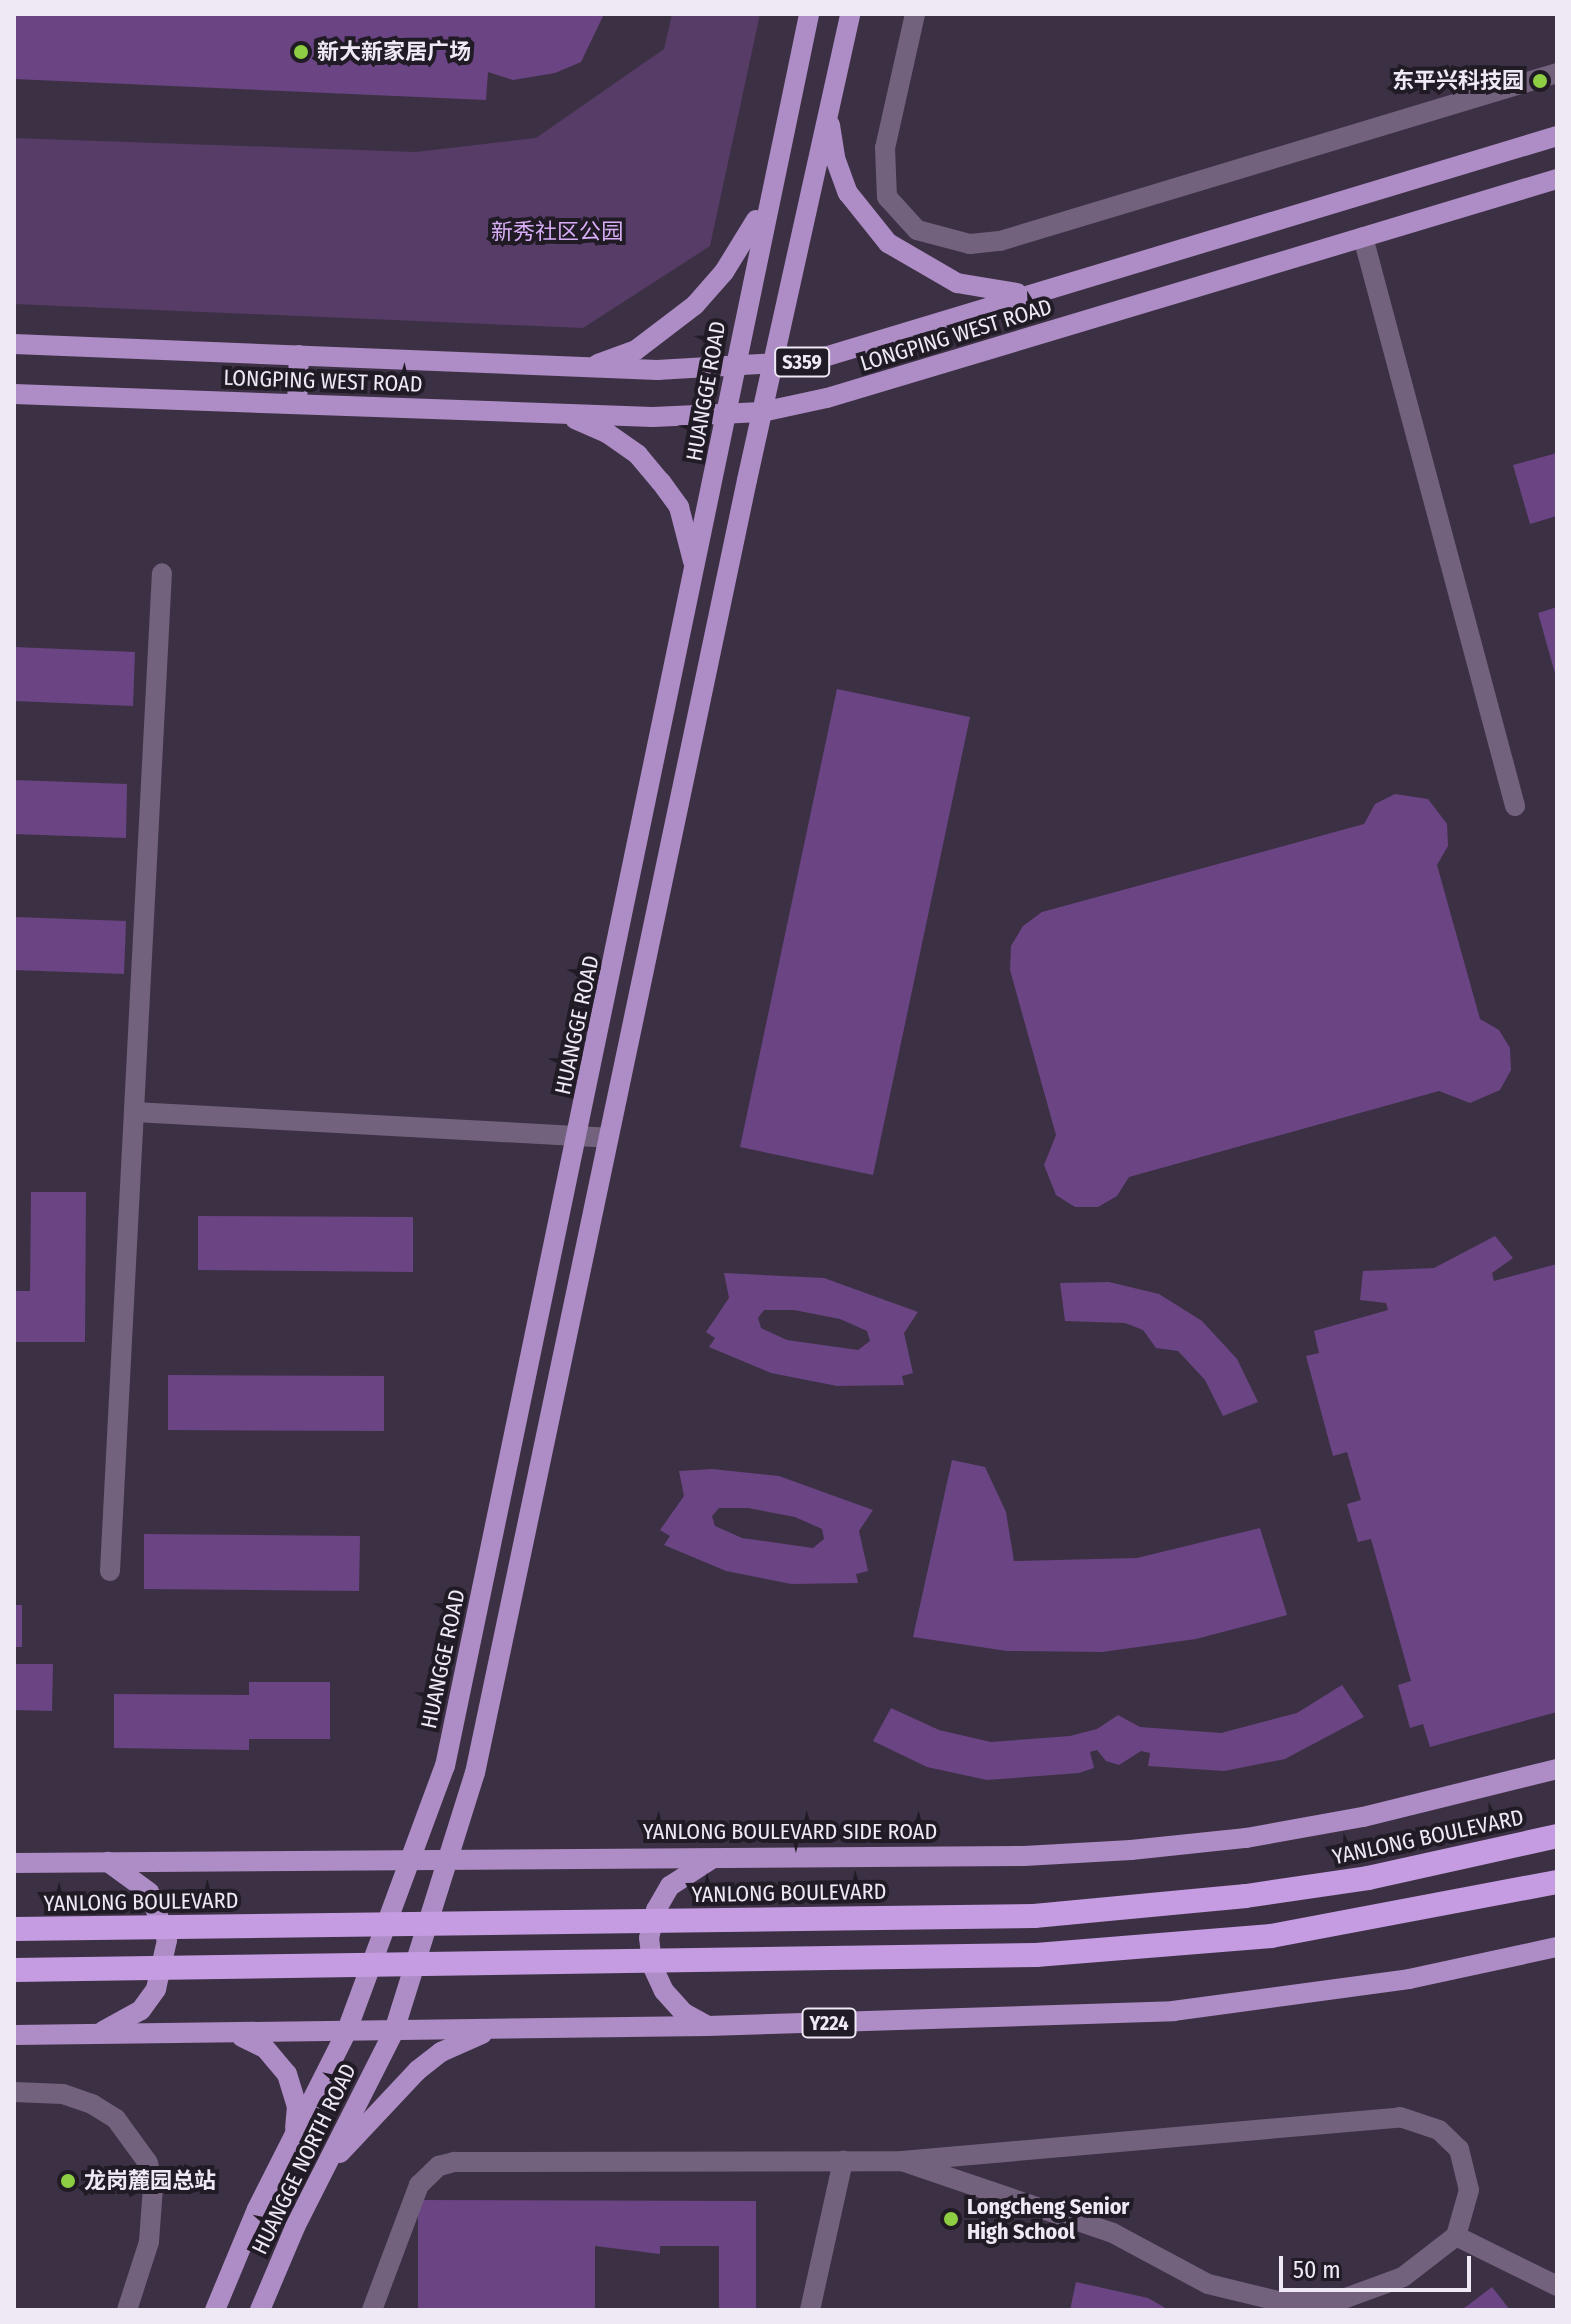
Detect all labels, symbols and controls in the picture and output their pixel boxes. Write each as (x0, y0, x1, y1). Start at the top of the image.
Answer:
place label: 新大新家居广场 (317, 39, 471, 65)
marker: 新大新家居广场 (292, 43, 310, 61)
place label: 东平兴科技园 (1392, 68, 1524, 94)
marker: 东平兴科技园 (1531, 72, 1549, 90)
park label: 新秀社区公园 (491, 219, 623, 245)
street label: LONGPING WEST ROAD (857, 293, 1055, 377)
street label: HUANGGE ROAD (681, 319, 731, 463)
road number: S359 (774, 346, 830, 378)
street label: LONGPING WEST ROAD (223, 364, 423, 398)
street label: HUANGGE ROAD (549, 953, 605, 1097)
street label: HUANGGE ROAD (415, 1587, 471, 1731)
street label: YANLONG BOULEVARD (1330, 1804, 1526, 1870)
street label: YANLONG BOULEVARD SIDE ROAD (643, 1819, 937, 1845)
street label: YANLONG BOULEVARD (691, 1878, 887, 1908)
street label: YANLONG BOULEVARD (43, 1887, 239, 1917)
road number: Y224 (801, 2007, 857, 2039)
street label: HUANGGE NORTH ROAD (246, 2059, 362, 2259)
place label: 龙岗麓园总站 (84, 2168, 216, 2194)
marker: 龙岗麓园总站 (59, 2172, 77, 2190)
place label: Longcheng Senior High School (967, 2193, 1129, 2244)
marker: Longcheng Senior High School (942, 2210, 960, 2228)
scale bar (1283, 2240, 1475, 2290)
text: 50 m (1293, 2256, 1341, 2284)

